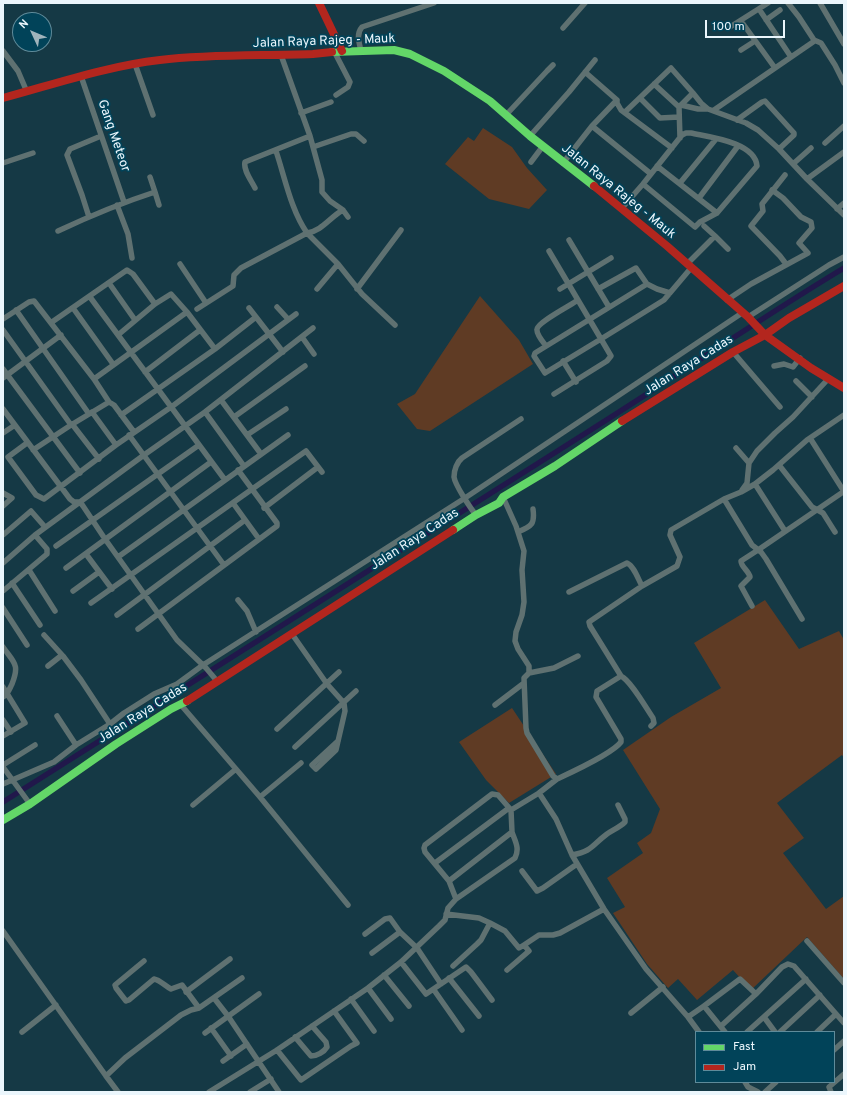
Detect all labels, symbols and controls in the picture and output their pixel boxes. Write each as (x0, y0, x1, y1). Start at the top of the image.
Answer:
north arrow (12, 12, 52, 52)
scale bar (707, 12, 787, 38)
text: N (16, 17, 32, 32)
text: 100 m (712, 19, 745, 35)
street label: Jalan Raya Rajeg - Mauk (252, 32, 396, 52)
street label: Gang Meteor (93, 98, 133, 174)
street label: Jalan Raya Rajeg - Mauk (558, 141, 678, 243)
street label: Jalan Raya Cadas (642, 332, 736, 400)
street label: Jalan Raya Cadas (368, 506, 462, 574)
street label: Jalan Raya Cadas (96, 680, 190, 748)
legend (695, 1031, 835, 1083)
text: Fast (733, 1039, 755, 1055)
text: Jam (733, 1059, 756, 1075)

